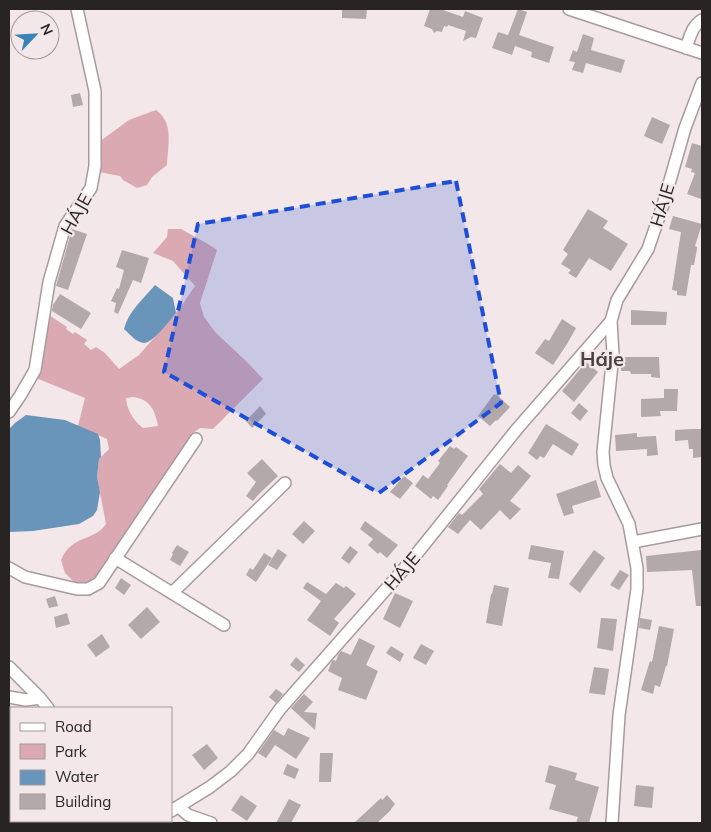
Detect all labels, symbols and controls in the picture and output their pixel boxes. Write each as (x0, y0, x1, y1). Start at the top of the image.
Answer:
north arrow (10, 10, 60, 60)
text: N (36, 21, 57, 38)
street label: HÁJE (645, 181, 679, 229)
street label: HÁJE (55, 189, 97, 239)
district label: Háje (580, 346, 624, 371)
street label: HÁJE (379, 547, 425, 595)
legend (10, 707, 172, 822)
text: Road (55, 717, 92, 736)
text: Park (55, 742, 87, 761)
text: Water (55, 767, 99, 786)
text: Building (55, 792, 111, 811)

